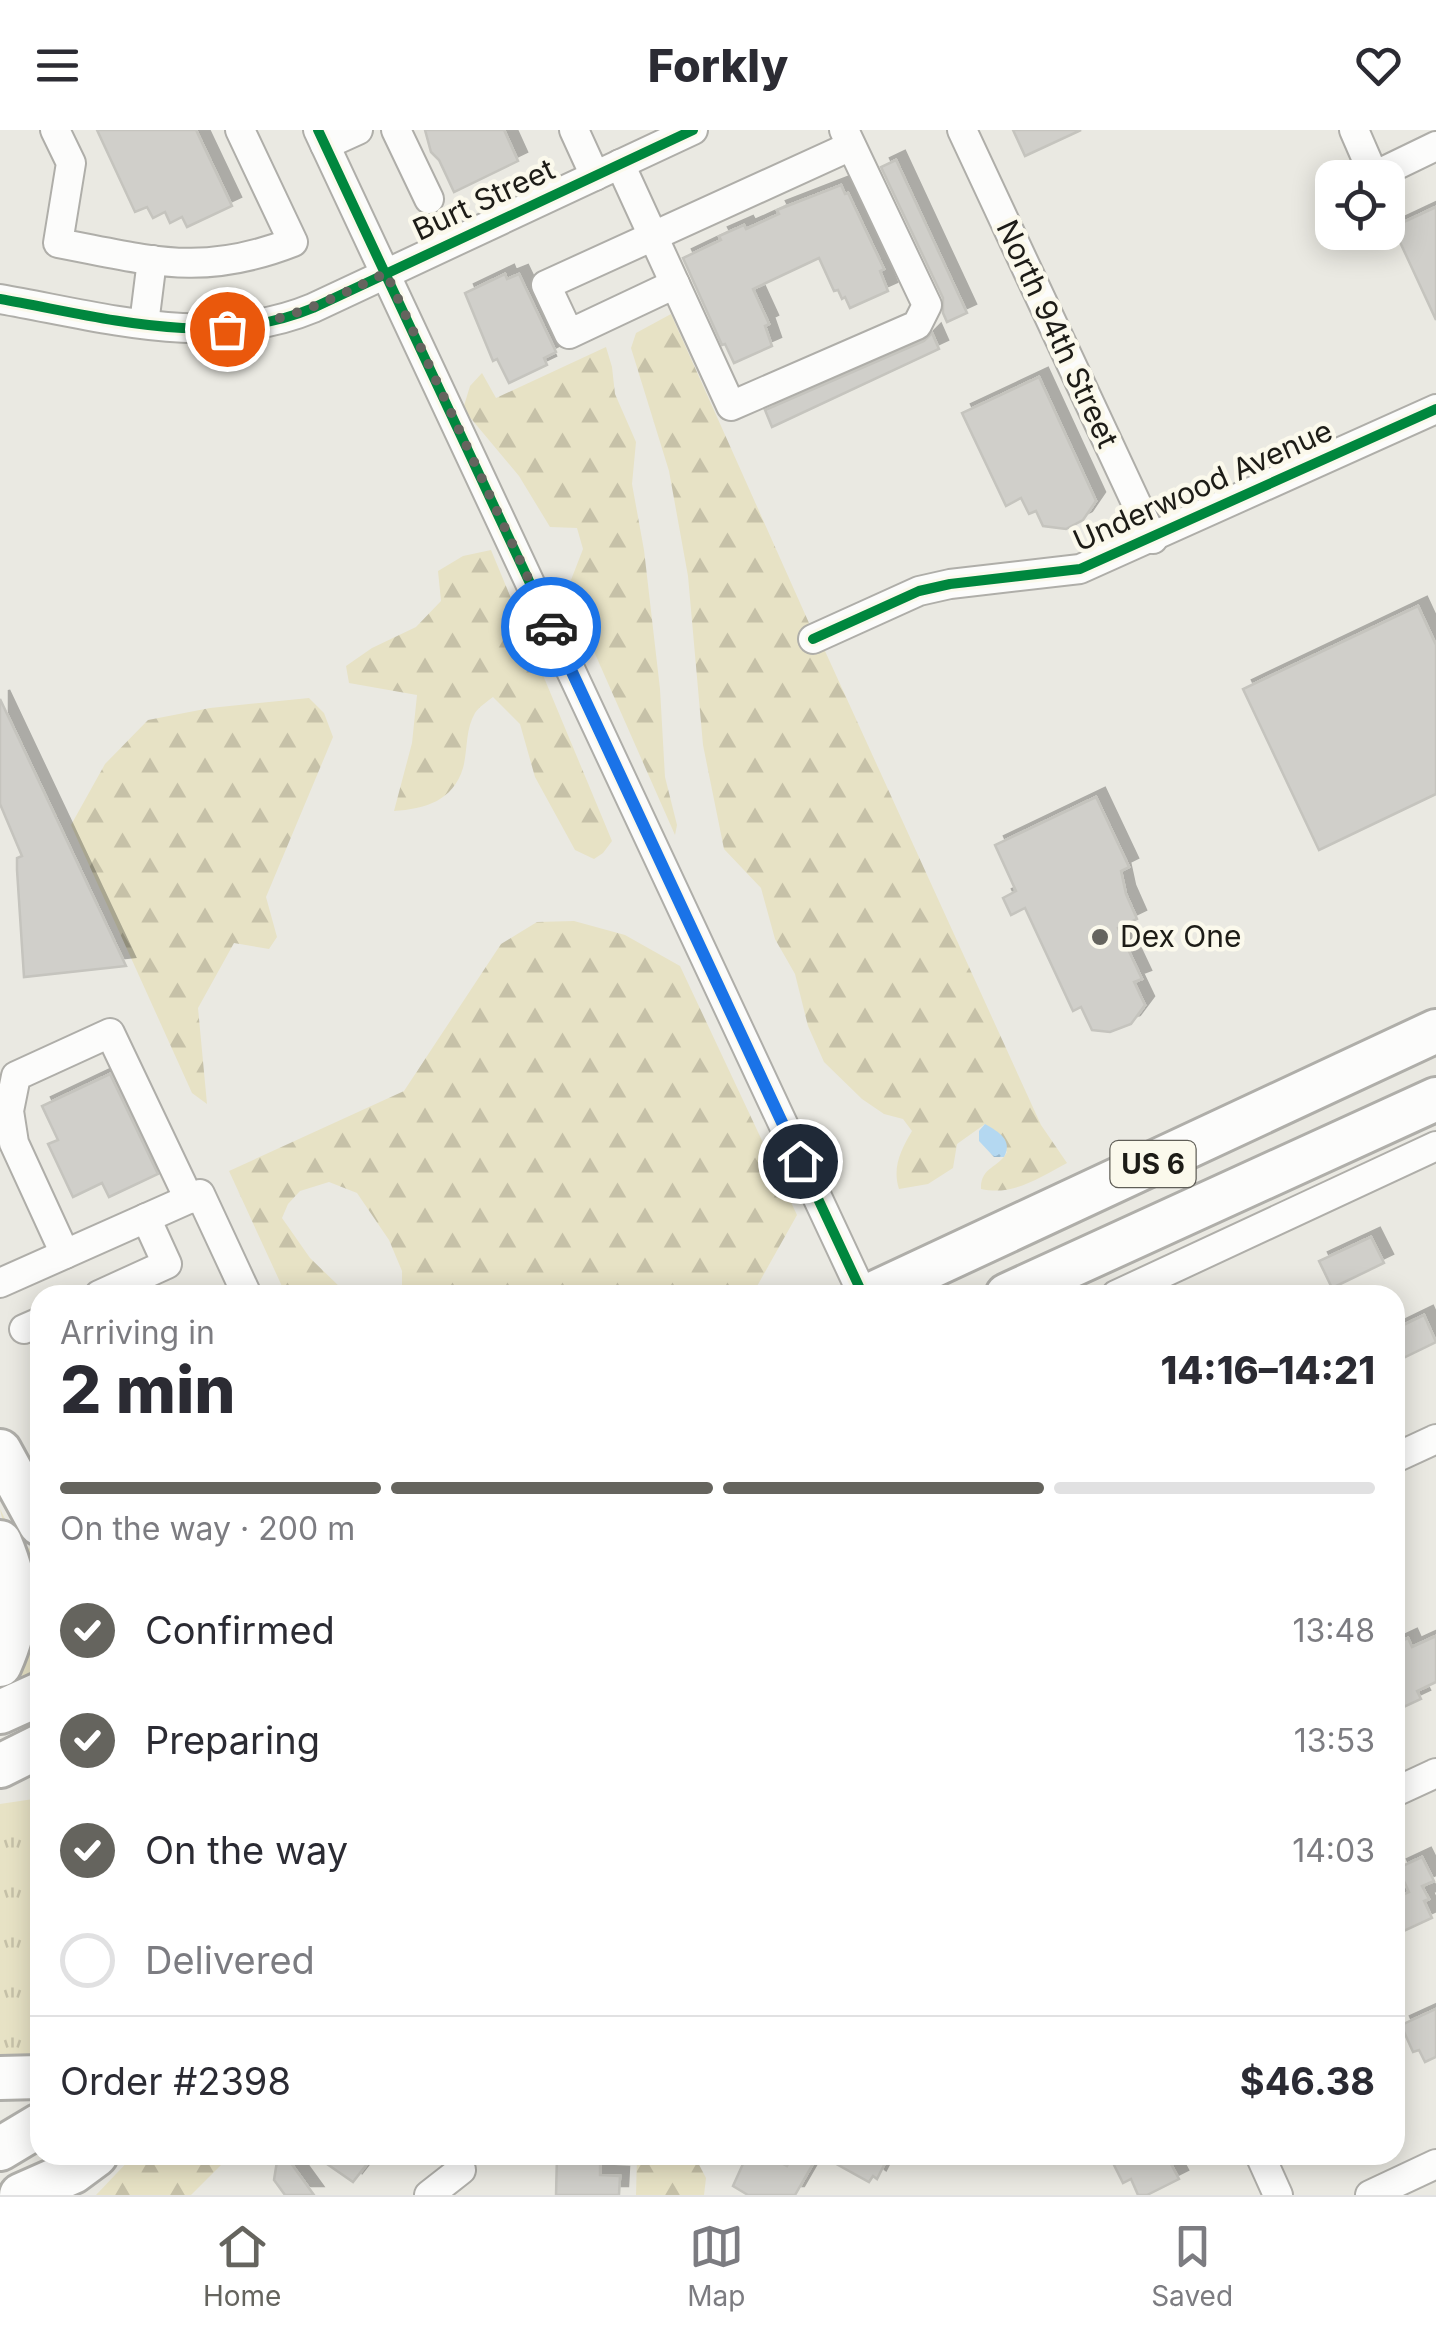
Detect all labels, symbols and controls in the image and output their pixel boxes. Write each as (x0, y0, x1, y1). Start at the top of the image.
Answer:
icon: menu (30, 38, 85, 93)
text: Forkly (648, 38, 788, 93)
icon: heart (1351, 38, 1406, 93)
street label: Burt Street (407, 151, 560, 248)
map controls (1315, 160, 1405, 250)
button: locate (1315, 160, 1405, 250)
street label: North 94th Street (989, 214, 1126, 453)
pin (185, 287, 270, 372)
icon: bag (200, 302, 255, 357)
street label: Underwood Avenue (1068, 412, 1338, 558)
courier (501, 577, 601, 677)
icon: car (524, 600, 579, 655)
place label: Dex One (1120, 918, 1241, 954)
marker: Dex One (1089, 926, 1111, 948)
pin (758, 1119, 843, 1204)
icon: home (773, 1134, 828, 1189)
road number: US 6 (1110, 1141, 1196, 1187)
text: Arriving in (60, 1313, 215, 1352)
text: 14:16–14:21 (1160, 1347, 1375, 1393)
text: 2 min (60, 1350, 236, 1429)
text: On the way · 200 m (60, 1509, 355, 1548)
icon: check (60, 1603, 115, 1658)
text: Confirmed (145, 1607, 335, 1653)
text: 13:48 (1293, 1611, 1375, 1650)
icon: check (60, 1713, 115, 1768)
text: Preparing (145, 1717, 320, 1763)
text: 13:53 (1294, 1721, 1375, 1760)
icon: check (60, 1823, 115, 1878)
text: On the way (145, 1827, 348, 1873)
text: 14:03 (1292, 1831, 1375, 1870)
text: Delivered (145, 1937, 315, 1983)
text: Order #2398 (60, 2058, 291, 2104)
text: $46.38 (1240, 2058, 1375, 2104)
tab: Home (203, 2219, 281, 2313)
tab: Map (687, 2219, 745, 2313)
tab: Saved (1151, 2219, 1233, 2313)

